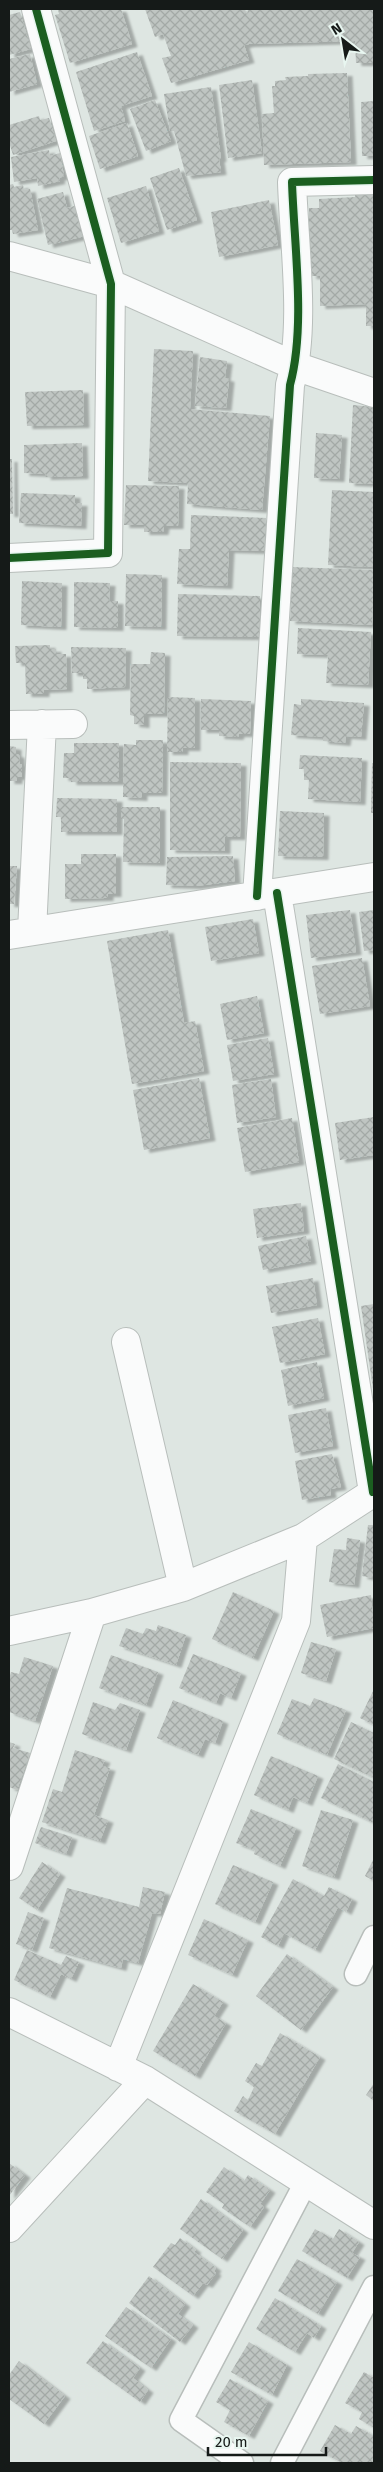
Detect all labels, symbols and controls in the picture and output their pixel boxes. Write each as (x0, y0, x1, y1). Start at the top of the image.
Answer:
north arrow (318, 15, 368, 65)
text: N (328, 20, 345, 39)
scale bar (208, 2424, 326, 2456)
text: 20 m (215, 2433, 248, 2451)

